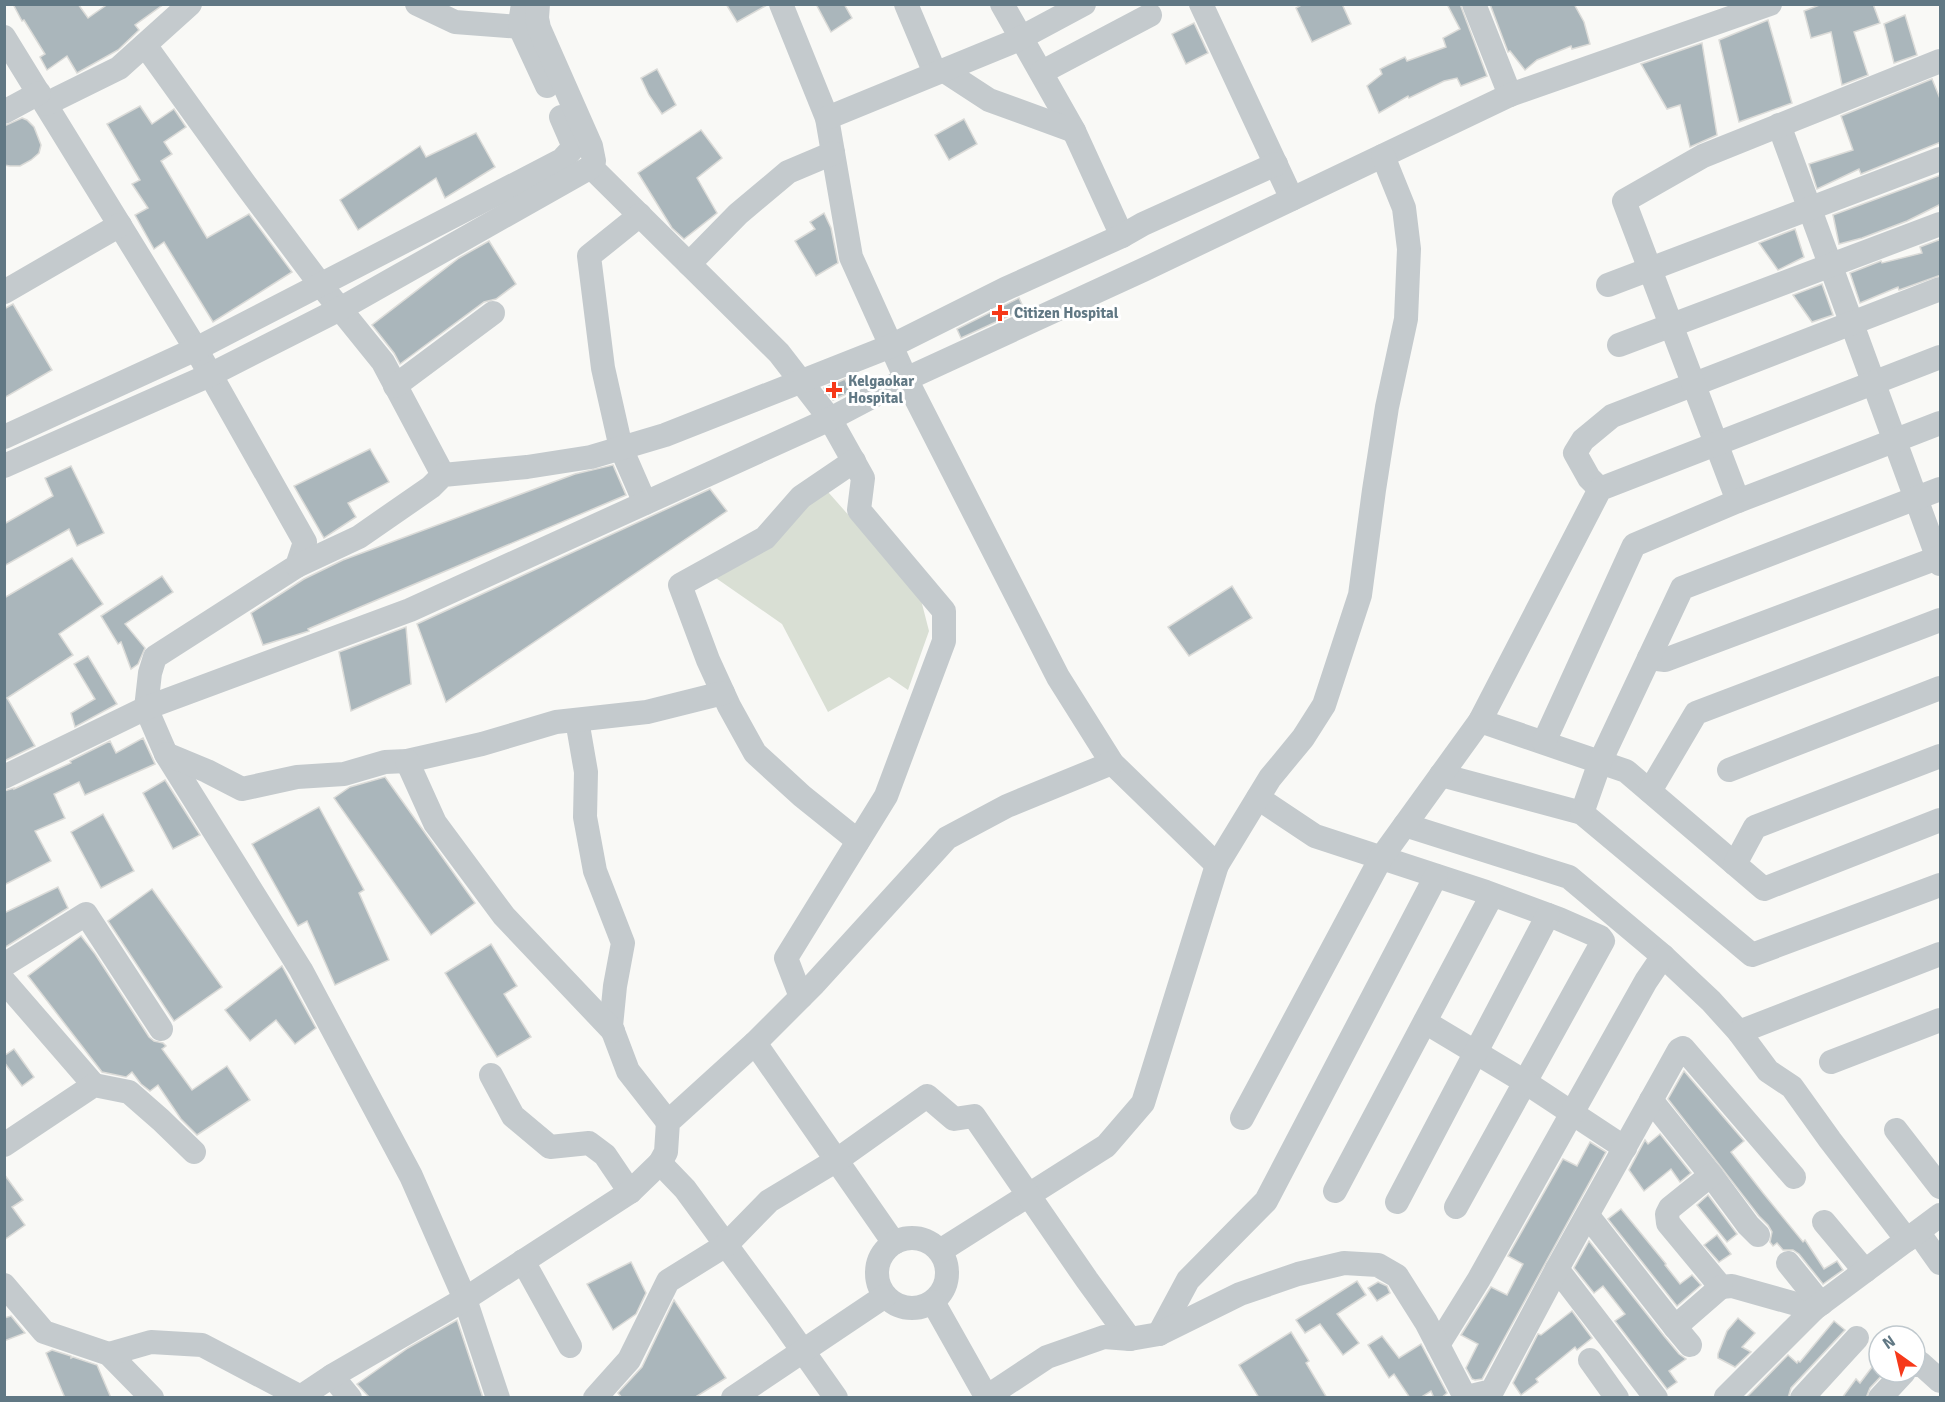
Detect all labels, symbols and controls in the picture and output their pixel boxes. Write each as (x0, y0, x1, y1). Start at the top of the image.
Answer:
marker: Citizen Hospital (991, 304, 1009, 322)
place label: Citizen Hospital (1014, 304, 1119, 322)
place label: Kelgaokar Hospital (848, 372, 914, 407)
marker: Kelgaokar Hospital (825, 381, 843, 399)
north arrow (1867, 1324, 1927, 1384)
text: N (1879, 1331, 1899, 1354)

